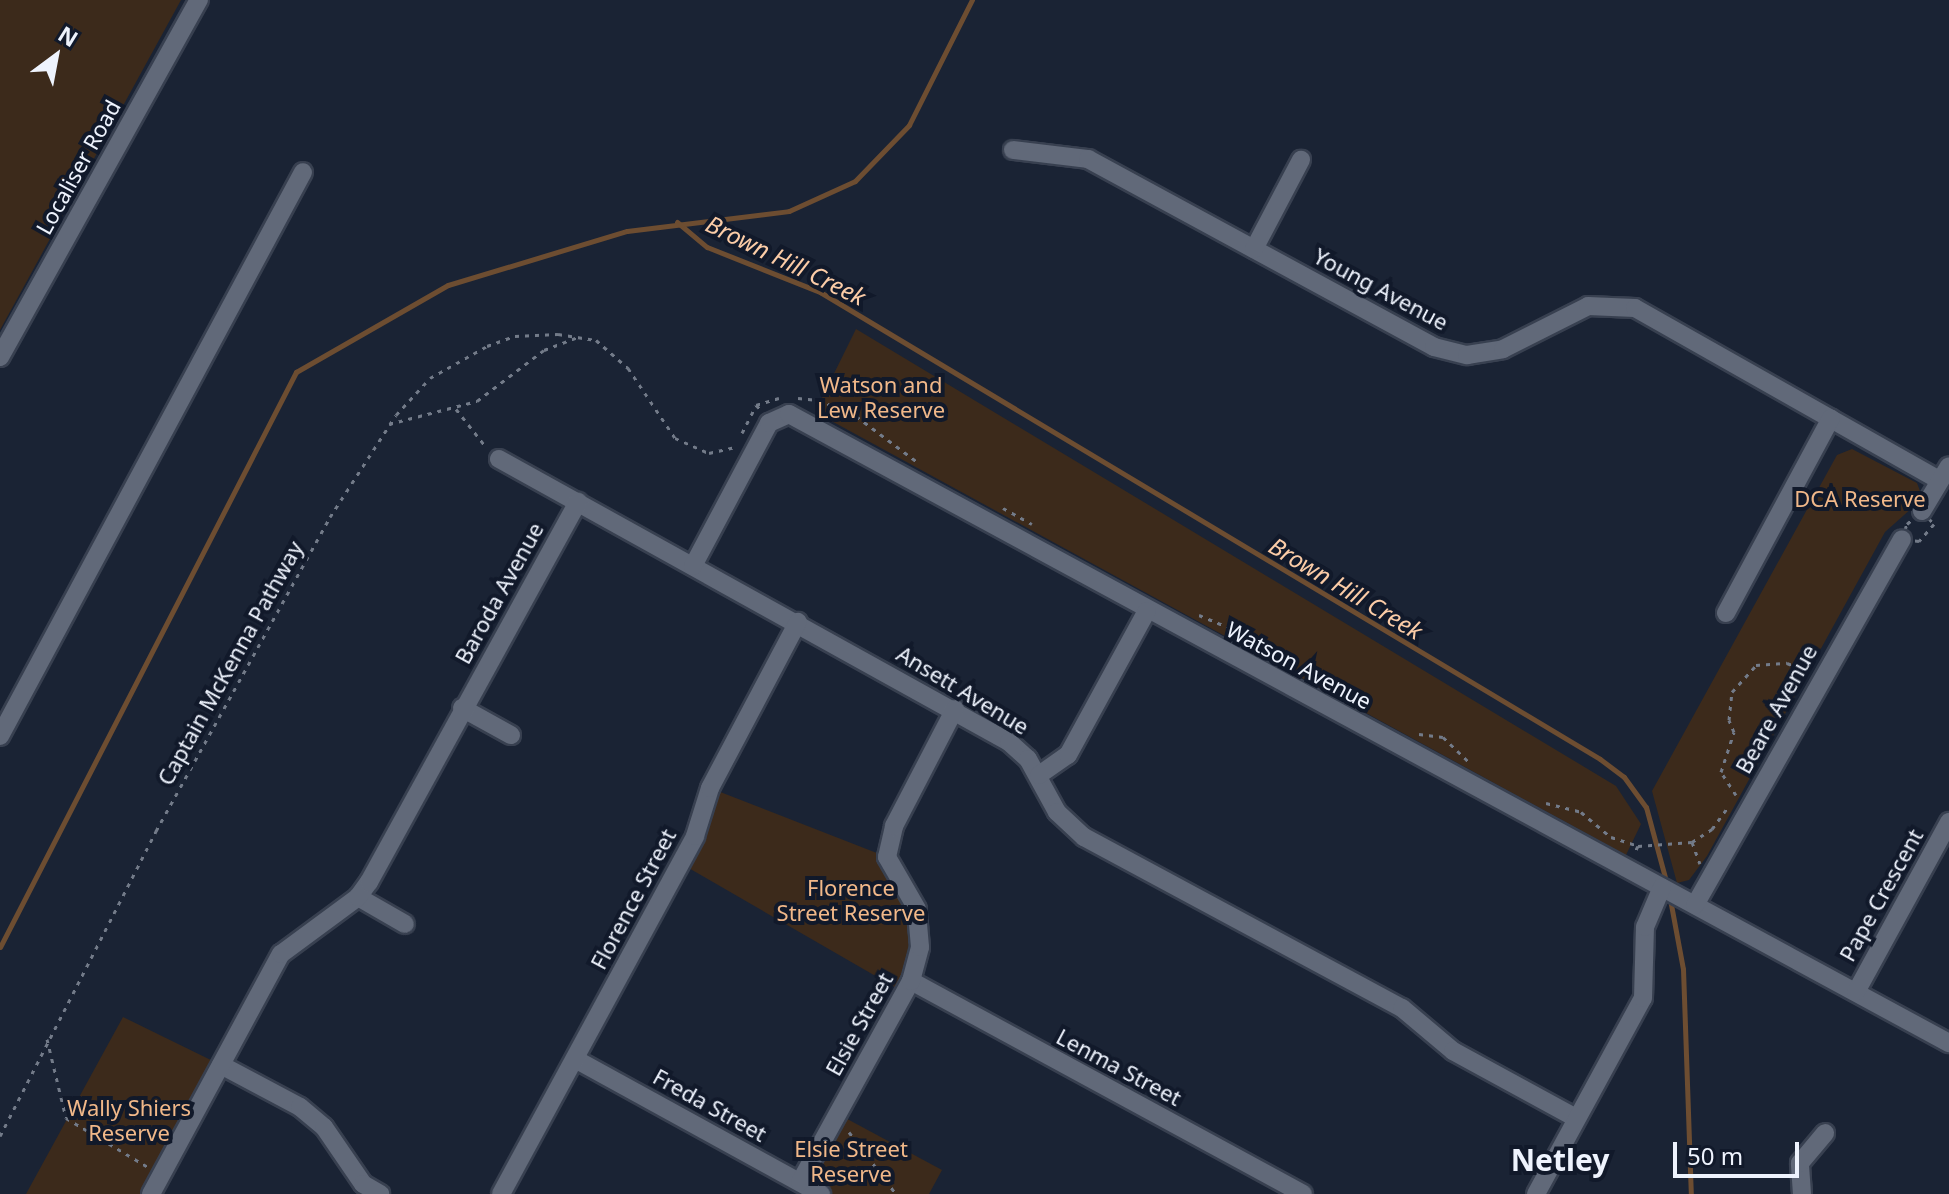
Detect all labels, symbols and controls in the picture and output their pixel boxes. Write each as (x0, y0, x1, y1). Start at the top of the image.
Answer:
north arrow (16, 16, 96, 96)
text: N (53, 18, 84, 53)
street label: Localiser Road (30, 95, 126, 239)
water label: Brown Hill Creek (701, 209, 871, 311)
street label: Young Avenue (1309, 243, 1453, 335)
park label: Watson and Lew Reserve (817, 371, 945, 422)
park label: DCA Reserve (1794, 486, 1926, 512)
street label: Baroda Avenue (449, 518, 549, 668)
water label: Brown Hill Creek (1264, 531, 1428, 645)
street label: Captain McKenna Pathway (152, 536, 308, 790)
street label: Watson Avenue (1222, 616, 1376, 714)
street label: Ansett Avenue (892, 640, 1034, 740)
street label: Beare Avenue (1730, 640, 1822, 778)
street label: Florence Street (585, 824, 681, 974)
street label: Pape Crescent (1834, 824, 1928, 966)
park label: Florence Street Reserve (777, 874, 925, 926)
street label: Elsie Street (820, 968, 898, 1080)
street label: Lenma Street (1052, 1023, 1186, 1111)
street label: Freda Street (649, 1063, 771, 1147)
park label: Wally Shiers Reserve (67, 1094, 191, 1146)
scale bar (1677, 1126, 1803, 1176)
park label: Elsie Street Reserve (794, 1135, 908, 1186)
text: 50 m (1687, 1139, 1743, 1172)
district label: Netley (1511, 1142, 1609, 1178)

